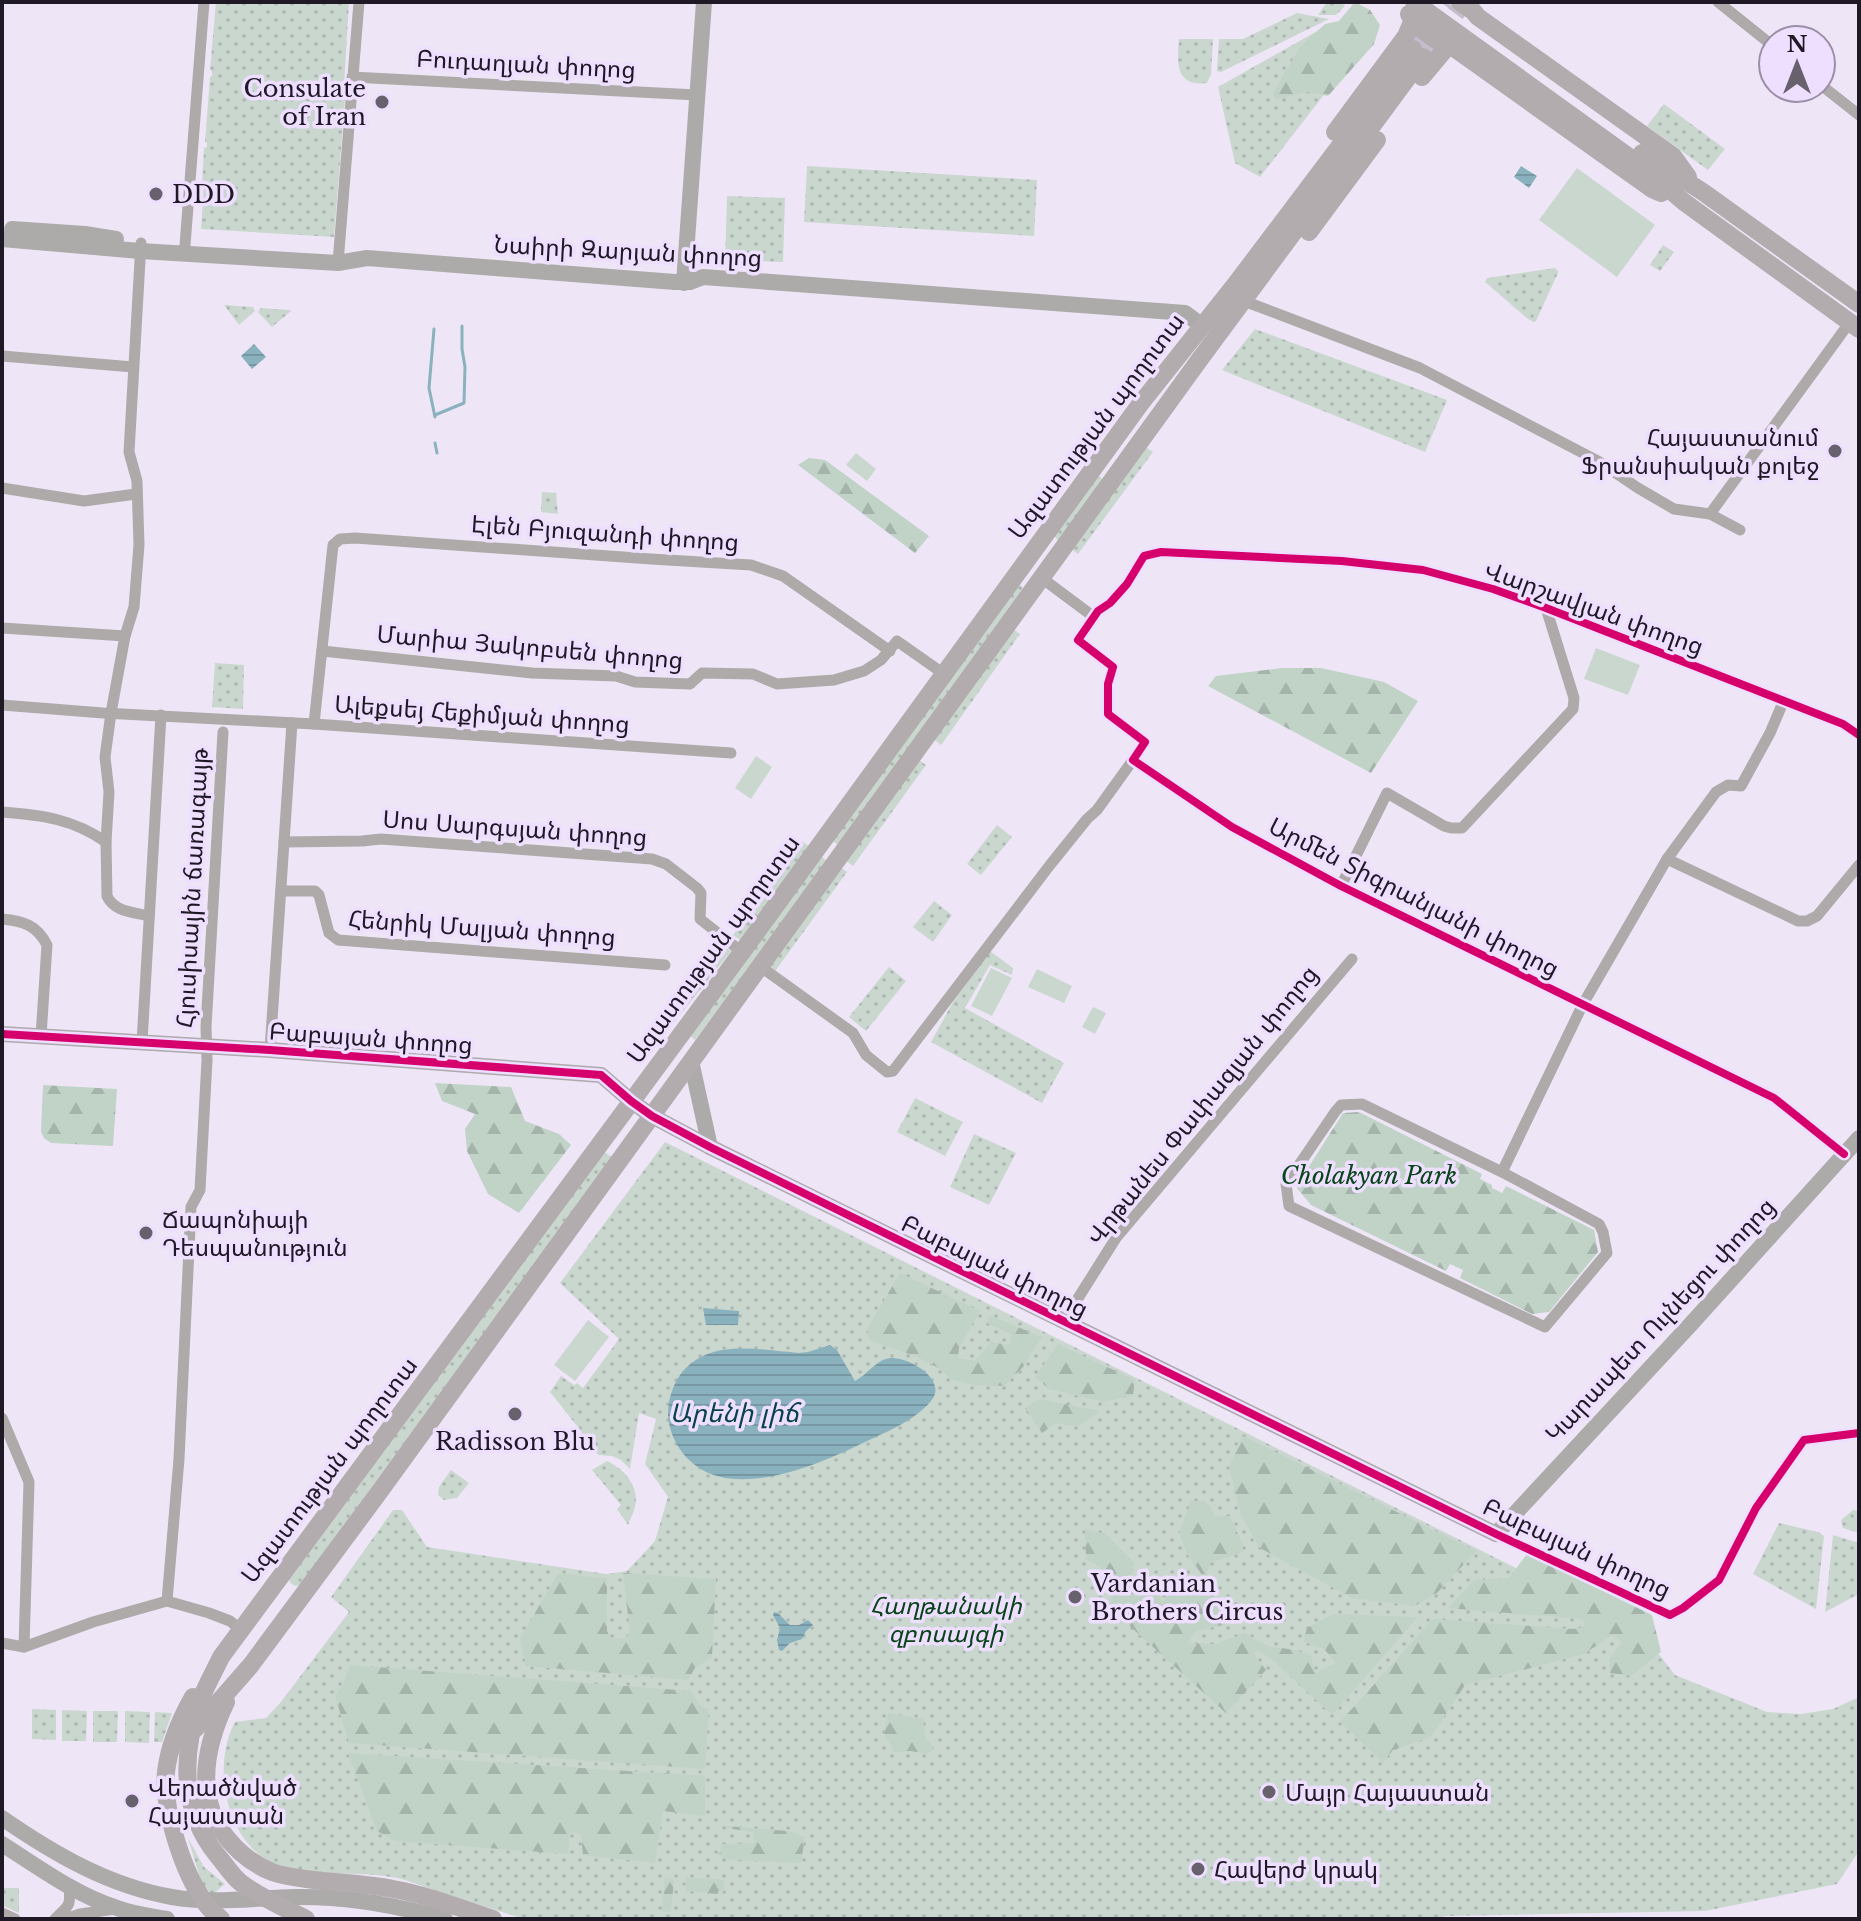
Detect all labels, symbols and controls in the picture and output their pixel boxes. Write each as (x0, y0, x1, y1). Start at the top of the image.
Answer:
north arrow (1757, 24, 1837, 104)
text: N (1787, 31, 1808, 58)
street label: Բուդաղյան փողոց (416, 44, 636, 84)
place label: Consulate of Iran (244, 74, 366, 131)
marker: Consulate of Iran (373, 93, 391, 111)
place label: DDD (172, 180, 235, 209)
marker: DDD (147, 185, 165, 203)
street label: Նաիրի Զարյան փողոց (493, 229, 763, 273)
street label: Ազատության պողոտա (1002, 307, 1190, 545)
place label: Հայաստանում Ֆրանսիական քոլեջ (1581, 423, 1819, 480)
marker: Հայաստանում Ֆրանսիական քոլեջ (1826, 442, 1844, 460)
street label: Էլեն Բյուզանդի փողոց (470, 509, 740, 557)
street label: Վարշավյան փողոց (1480, 555, 1708, 661)
street label: Մարիա Յակոբսեն փողոց (376, 619, 684, 675)
street label: Ալեքսեյ Հեքիմյան փողոց (333, 689, 631, 739)
street label: Հյուսիսային ճառագայթ (170, 746, 214, 1029)
street label: Սոս Սարգսյան փողոց (382, 804, 648, 852)
street label: Արմեն Տիգրանյանի փողոց (1264, 811, 1564, 983)
street label: Ազատության պողոտա (620, 829, 806, 1069)
street label: Հենրիկ Մալյան փողոց (347, 904, 617, 952)
street label: Վրթանես Փափազյան փողոց (1080, 960, 1324, 1250)
street label: Բաբայան փողոց (268, 1016, 474, 1060)
park label: Cholakyan Park (1281, 1161, 1457, 1190)
street label: Կարապետ Ուլնեցու փողոց (1539, 1192, 1781, 1448)
place label: Ճապոնիայի Դեսպանություն (162, 1205, 348, 1262)
street label: Բաբայան փողոց (897, 1208, 1093, 1324)
marker: Ճապոնիայի Դեսպանություն (137, 1224, 155, 1242)
street label: Ազատության պողոտա (235, 1351, 423, 1589)
water label: Արենի լիճ (670, 1397, 802, 1429)
marker: Radisson Blu (506, 1405, 524, 1423)
place label: Radisson Blu (435, 1427, 595, 1456)
street label: Բաբայան փողոց (1478, 1492, 1676, 1604)
place label: Vardanian Brothers Circus (1090, 1569, 1283, 1626)
marker: Vardanian Brothers Circus (1066, 1588, 1084, 1606)
park label: Հաղթանակի զբոսայգի (870, 1591, 1022, 1648)
place label: Վերածնված Հայաստան (148, 1773, 297, 1830)
place label: Մայր Հայաստան (1285, 1778, 1489, 1807)
marker: Մայր Հայաստան (1260, 1783, 1278, 1801)
marker: Վերածնված Հայաստան (123, 1792, 141, 1810)
place label: Հավերժ կրակ (1214, 1855, 1378, 1884)
marker: Հավերժ կրակ (1189, 1860, 1207, 1878)

